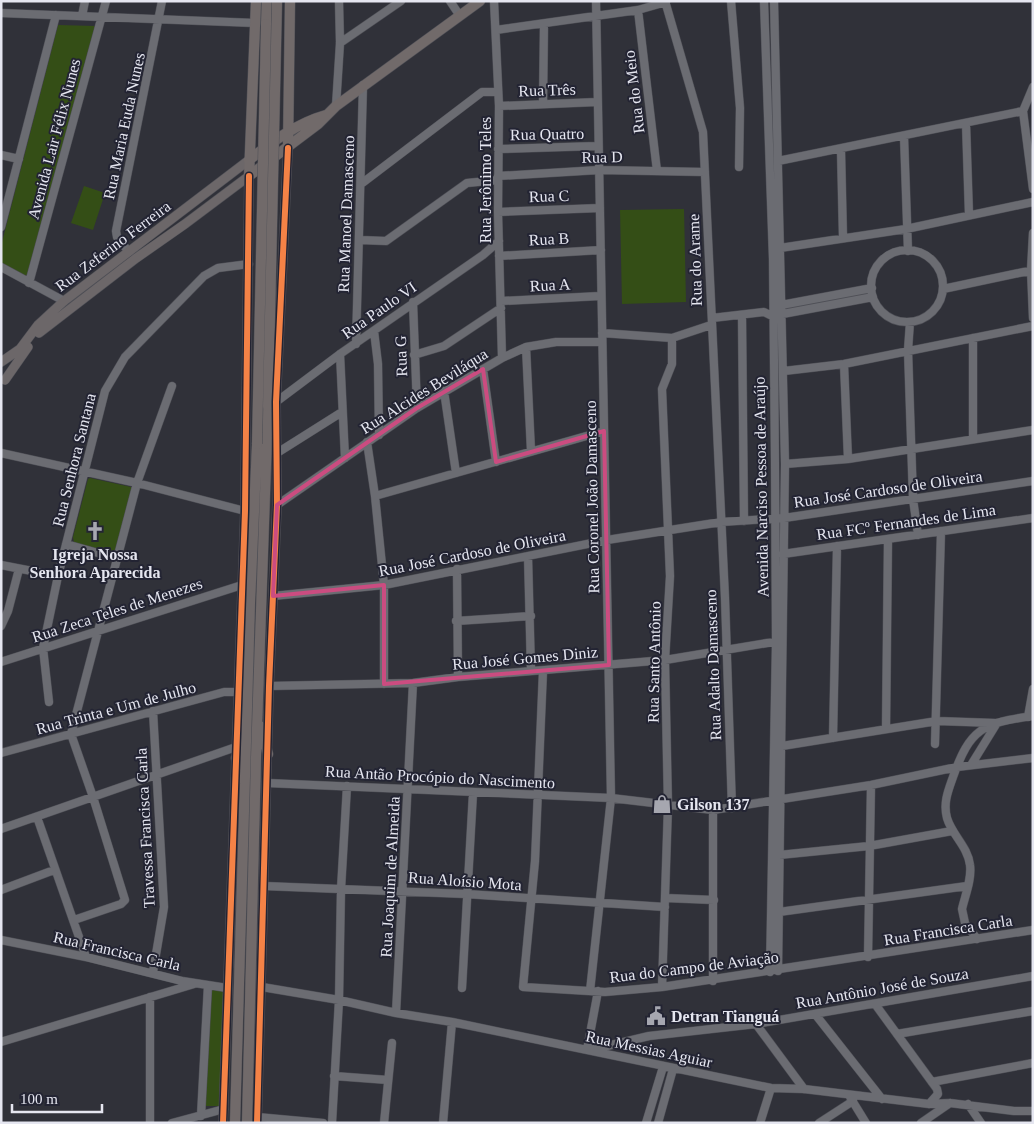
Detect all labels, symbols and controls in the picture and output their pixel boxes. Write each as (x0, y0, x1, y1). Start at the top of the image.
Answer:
street label: Rua do Meio (620, 50, 648, 134)
street label: Rua Maria Euda Nunes (100, 51, 148, 201)
street label: Avenida Lair Félix Nunes (24, 57, 84, 221)
street label: Rua Três (518, 81, 576, 99)
street label: Rua Jerônimo Teles (477, 117, 494, 243)
street label: Rua Quatro (510, 125, 584, 143)
street label: Rua Manoel Damasceno (335, 135, 357, 293)
street label: Rua D (581, 148, 623, 166)
street label: Rua C (528, 187, 570, 205)
street label: Rua Zeferino Ferreira (52, 197, 174, 295)
street label: Rua do Arame (685, 214, 705, 306)
street label: Rua B (528, 229, 570, 249)
street label: Rua A (529, 275, 571, 295)
street label: Rua Paulo VI (339, 278, 419, 342)
street label: Rua G (392, 335, 410, 377)
street label: Rua Alcides Beviláqua (357, 345, 491, 438)
street label: Avenida Narciso Pessoa de Araújo (751, 376, 772, 598)
street label: Rua Senhora Santana (49, 392, 99, 528)
street label: Rua Coronel João Damasceno (582, 400, 602, 594)
street label: Rua José Cardoso de Oliveira (793, 467, 983, 511)
street label: Rua FCº Fernandes de Lima (815, 501, 997, 543)
church icon: Igreja Nossa Senhora Aparecida (84, 520, 106, 542)
street label: Rua José Cardoso de Oliveira (377, 527, 567, 579)
place label: Igreja Nossa Senhora Aparecida (30, 546, 160, 582)
street label: Rua Zeca Teles de Menezes (30, 574, 204, 646)
street label: Rua Adalto Damasceno (702, 589, 724, 741)
street label: Rua Santo Antônio (644, 601, 664, 723)
street label: Rua José Gomes Diniz (451, 643, 599, 673)
street label: Rua Trinta e Um de Julho (34, 678, 198, 738)
street label: Travessa Francisca Carla (132, 748, 158, 908)
street label: Rua Antão Procópio do Nascimento (325, 762, 555, 793)
shop icon: Gilson 137 (651, 793, 673, 815)
street label: Rua Joaquim de Almeida (377, 796, 404, 958)
place label: Gilson 137 (677, 796, 749, 813)
street label: Rua Aloísio Mota (408, 869, 522, 893)
street label: Rua Francisca Carla (883, 911, 1013, 949)
street label: Rua Francisca Carla (52, 928, 182, 974)
street label: Rua do Campo de Aviação (608, 948, 780, 987)
street label: Rua Antônio José de Souza (794, 964, 970, 1012)
public building icon: Detran Tianguá (645, 1005, 667, 1027)
place label: Detran Tianguá (671, 1008, 779, 1026)
street label: Rua Messias Aguiar (584, 1027, 714, 1072)
scale bar (12, 1082, 102, 1114)
text: 100 m (20, 1091, 58, 1107)

